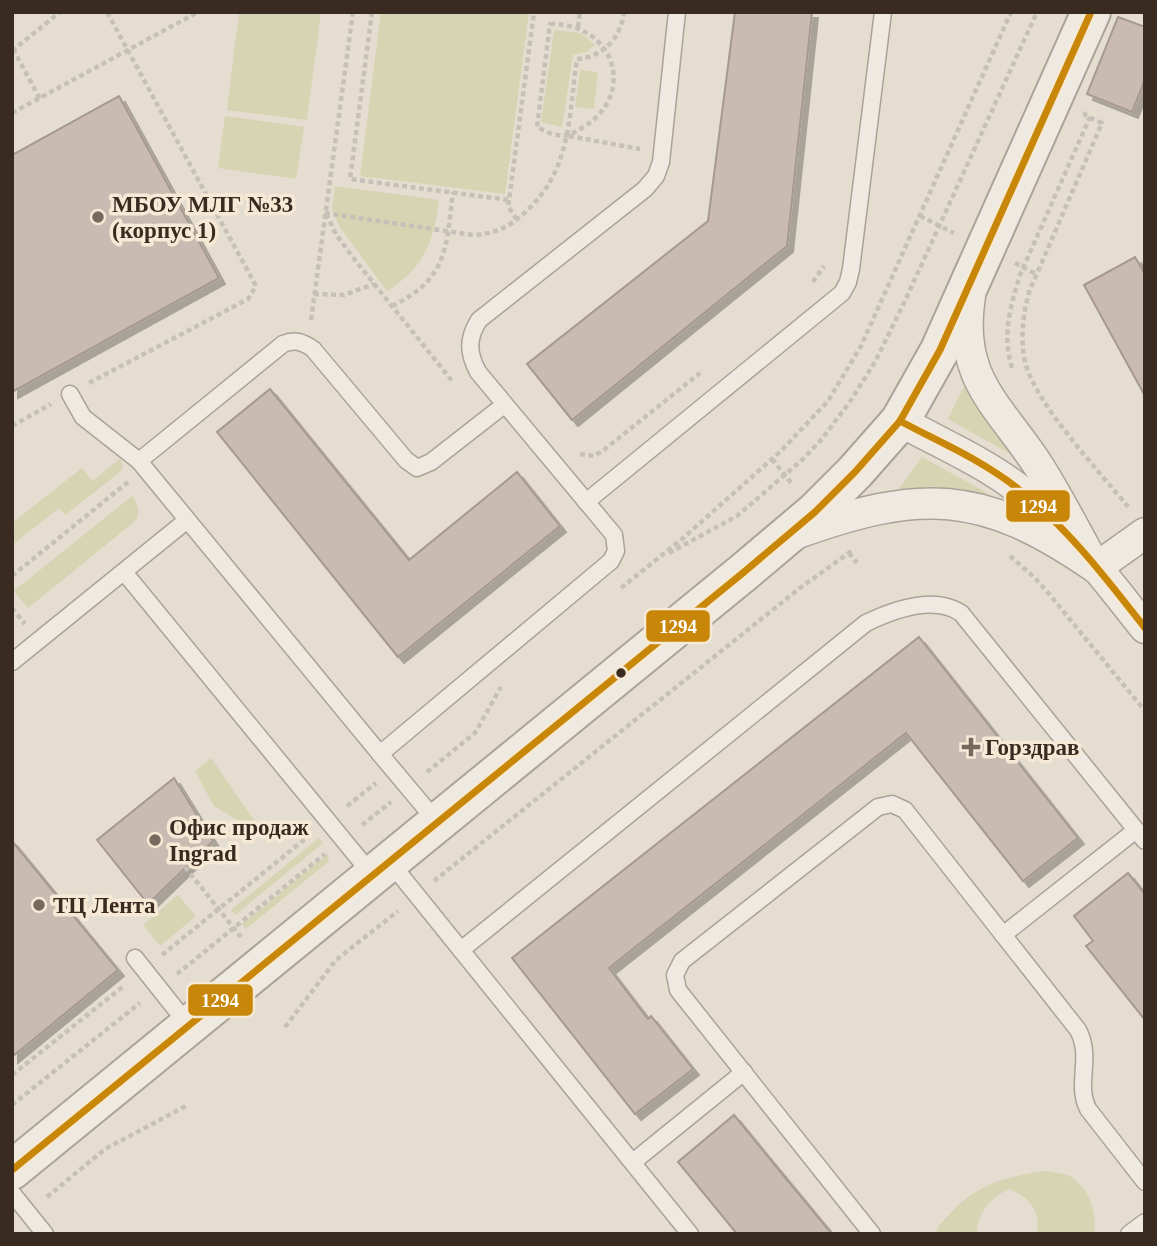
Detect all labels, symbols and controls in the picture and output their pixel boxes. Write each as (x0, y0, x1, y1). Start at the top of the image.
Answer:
place label: МБОУ МЛГ №33 (корпус 1) (112, 192, 293, 243)
marker: МБОУ МЛГ №33 (корпус 1) (90, 209, 106, 225)
line badge: 1294 (1005, 489, 1071, 523)
text: 1294 (1019, 496, 1058, 517)
line badge: 1294 (645, 609, 711, 643)
text: 1294 (659, 616, 698, 637)
unlabelled marker (614, 666, 628, 680)
place label: Горздрав (985, 735, 1079, 760)
marker: Горздрав (963, 739, 979, 755)
place label: Офис продаж Ingrad (169, 815, 309, 866)
marker: Офис продаж Ingrad (147, 832, 163, 848)
place label: ТЦ Лента (53, 893, 156, 918)
marker: ТЦ Лента (31, 897, 47, 913)
line badge: 1294 (187, 983, 254, 1017)
text: 1294 (201, 990, 240, 1011)

